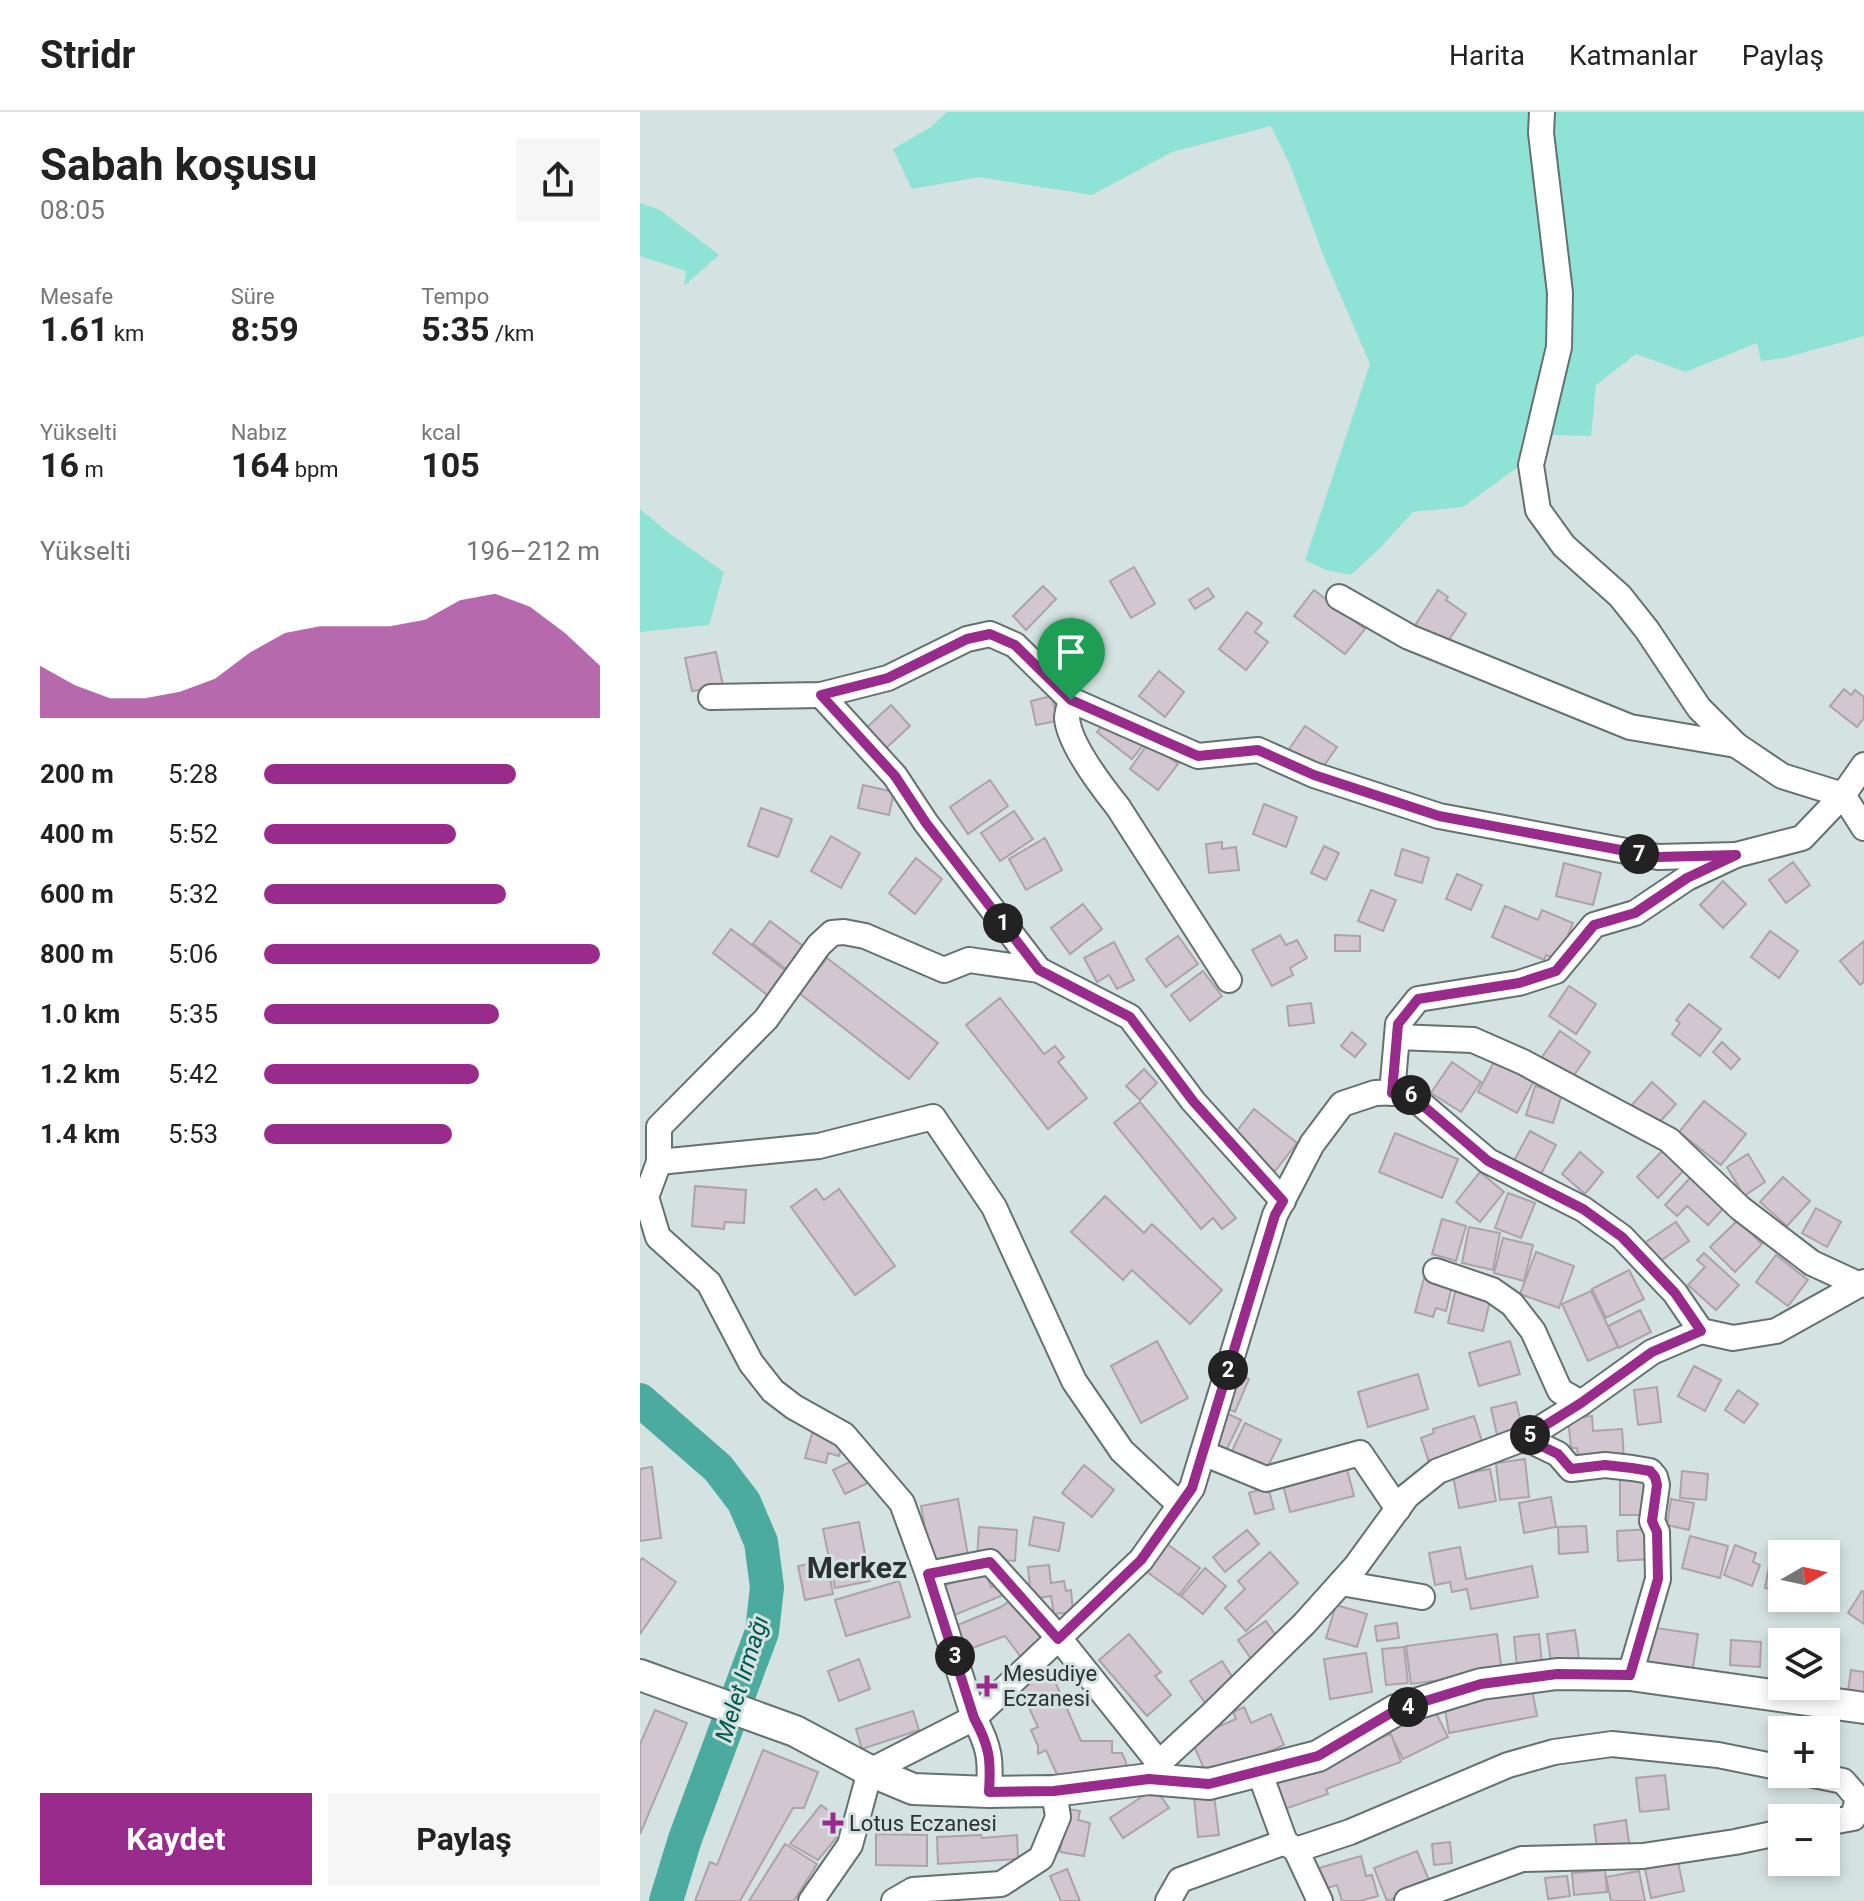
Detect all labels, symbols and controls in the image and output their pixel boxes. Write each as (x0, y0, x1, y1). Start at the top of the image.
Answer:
text: Stridr (40, 33, 136, 77)
text: Harita (1449, 39, 1525, 72)
text: Katmanlar (1569, 39, 1698, 72)
text: Paylaş (1742, 39, 1824, 72)
button: share (516, 138, 600, 222)
text: Sabah koşusu (40, 139, 317, 191)
text: 08:05 (40, 195, 105, 225)
text: Mesafe (40, 284, 113, 309)
text: Süre (231, 284, 275, 309)
text: Tempo (421, 284, 489, 309)
text: 1.61 (40, 309, 108, 349)
text: 8:59 (231, 309, 299, 349)
text: 5:35 (421, 309, 489, 349)
text: km (108, 321, 144, 346)
text: /km (489, 321, 534, 346)
text: Yükselti (40, 420, 117, 445)
text: Nabız (231, 420, 287, 445)
text: kcal (421, 420, 461, 445)
text: 16 (40, 445, 79, 485)
text: 164 (231, 445, 289, 485)
text: 105 (421, 445, 480, 485)
text: m (79, 457, 104, 482)
text: bpm (289, 457, 339, 482)
text: Yükselti (40, 536, 131, 566)
text: 196–212 m (466, 536, 600, 566)
pin (1037, 618, 1105, 700)
icon: arrive (1049, 630, 1093, 674)
text: 200 m (40, 759, 114, 789)
text: 5:28 (168, 759, 218, 789)
text: 400 m (40, 819, 114, 849)
text: 5:52 (168, 819, 218, 849)
pin: 7 (1619, 834, 1659, 874)
text: 7 (1633, 841, 1645, 866)
text: 600 m (40, 879, 114, 909)
text: 5:32 (168, 879, 218, 909)
pin: 1 (983, 903, 1023, 943)
text: 1 (997, 910, 1009, 935)
text: 800 m (40, 939, 114, 969)
text: 5:06 (168, 939, 218, 969)
text: 1.0 km (40, 999, 120, 1029)
text: 5:35 (168, 999, 218, 1029)
text: 1.2 km (40, 1059, 120, 1089)
text: 5:42 (168, 1059, 218, 1089)
pin: 6 (1391, 1075, 1431, 1115)
text: 6 (1405, 1082, 1417, 1107)
text: 1.4 km (40, 1119, 120, 1149)
text: 5:53 (168, 1119, 218, 1149)
pin: 2 (1208, 1350, 1248, 1390)
text: 2 (1222, 1357, 1234, 1382)
pin: 5 (1510, 1415, 1550, 1455)
text: 5 (1524, 1422, 1536, 1447)
north arrow (1768, 1540, 1840, 1612)
map controls (1768, 1540, 1840, 1876)
district label: Merkez (807, 1550, 907, 1585)
water label: Melet Irmağı (710, 1613, 774, 1745)
button: layers (1768, 1628, 1840, 1700)
pin: 3 (935, 1636, 975, 1676)
text: 3 (949, 1643, 961, 1668)
place label: Mesudiye Eczanesi (1003, 1661, 1097, 1711)
marker: Mesudiye Eczanesi (978, 1677, 996, 1695)
pin: 4 (1388, 1687, 1428, 1727)
text: 4 (1402, 1694, 1414, 1719)
button: + (1768, 1716, 1840, 1788)
button: Kaydet (40, 1793, 312, 1885)
button: Paylaş (328, 1793, 600, 1885)
button: − (1768, 1804, 1840, 1876)
place label: Lotus Eczanesi (849, 1811, 997, 1836)
marker: Lotus Eczanesi (824, 1814, 842, 1832)

